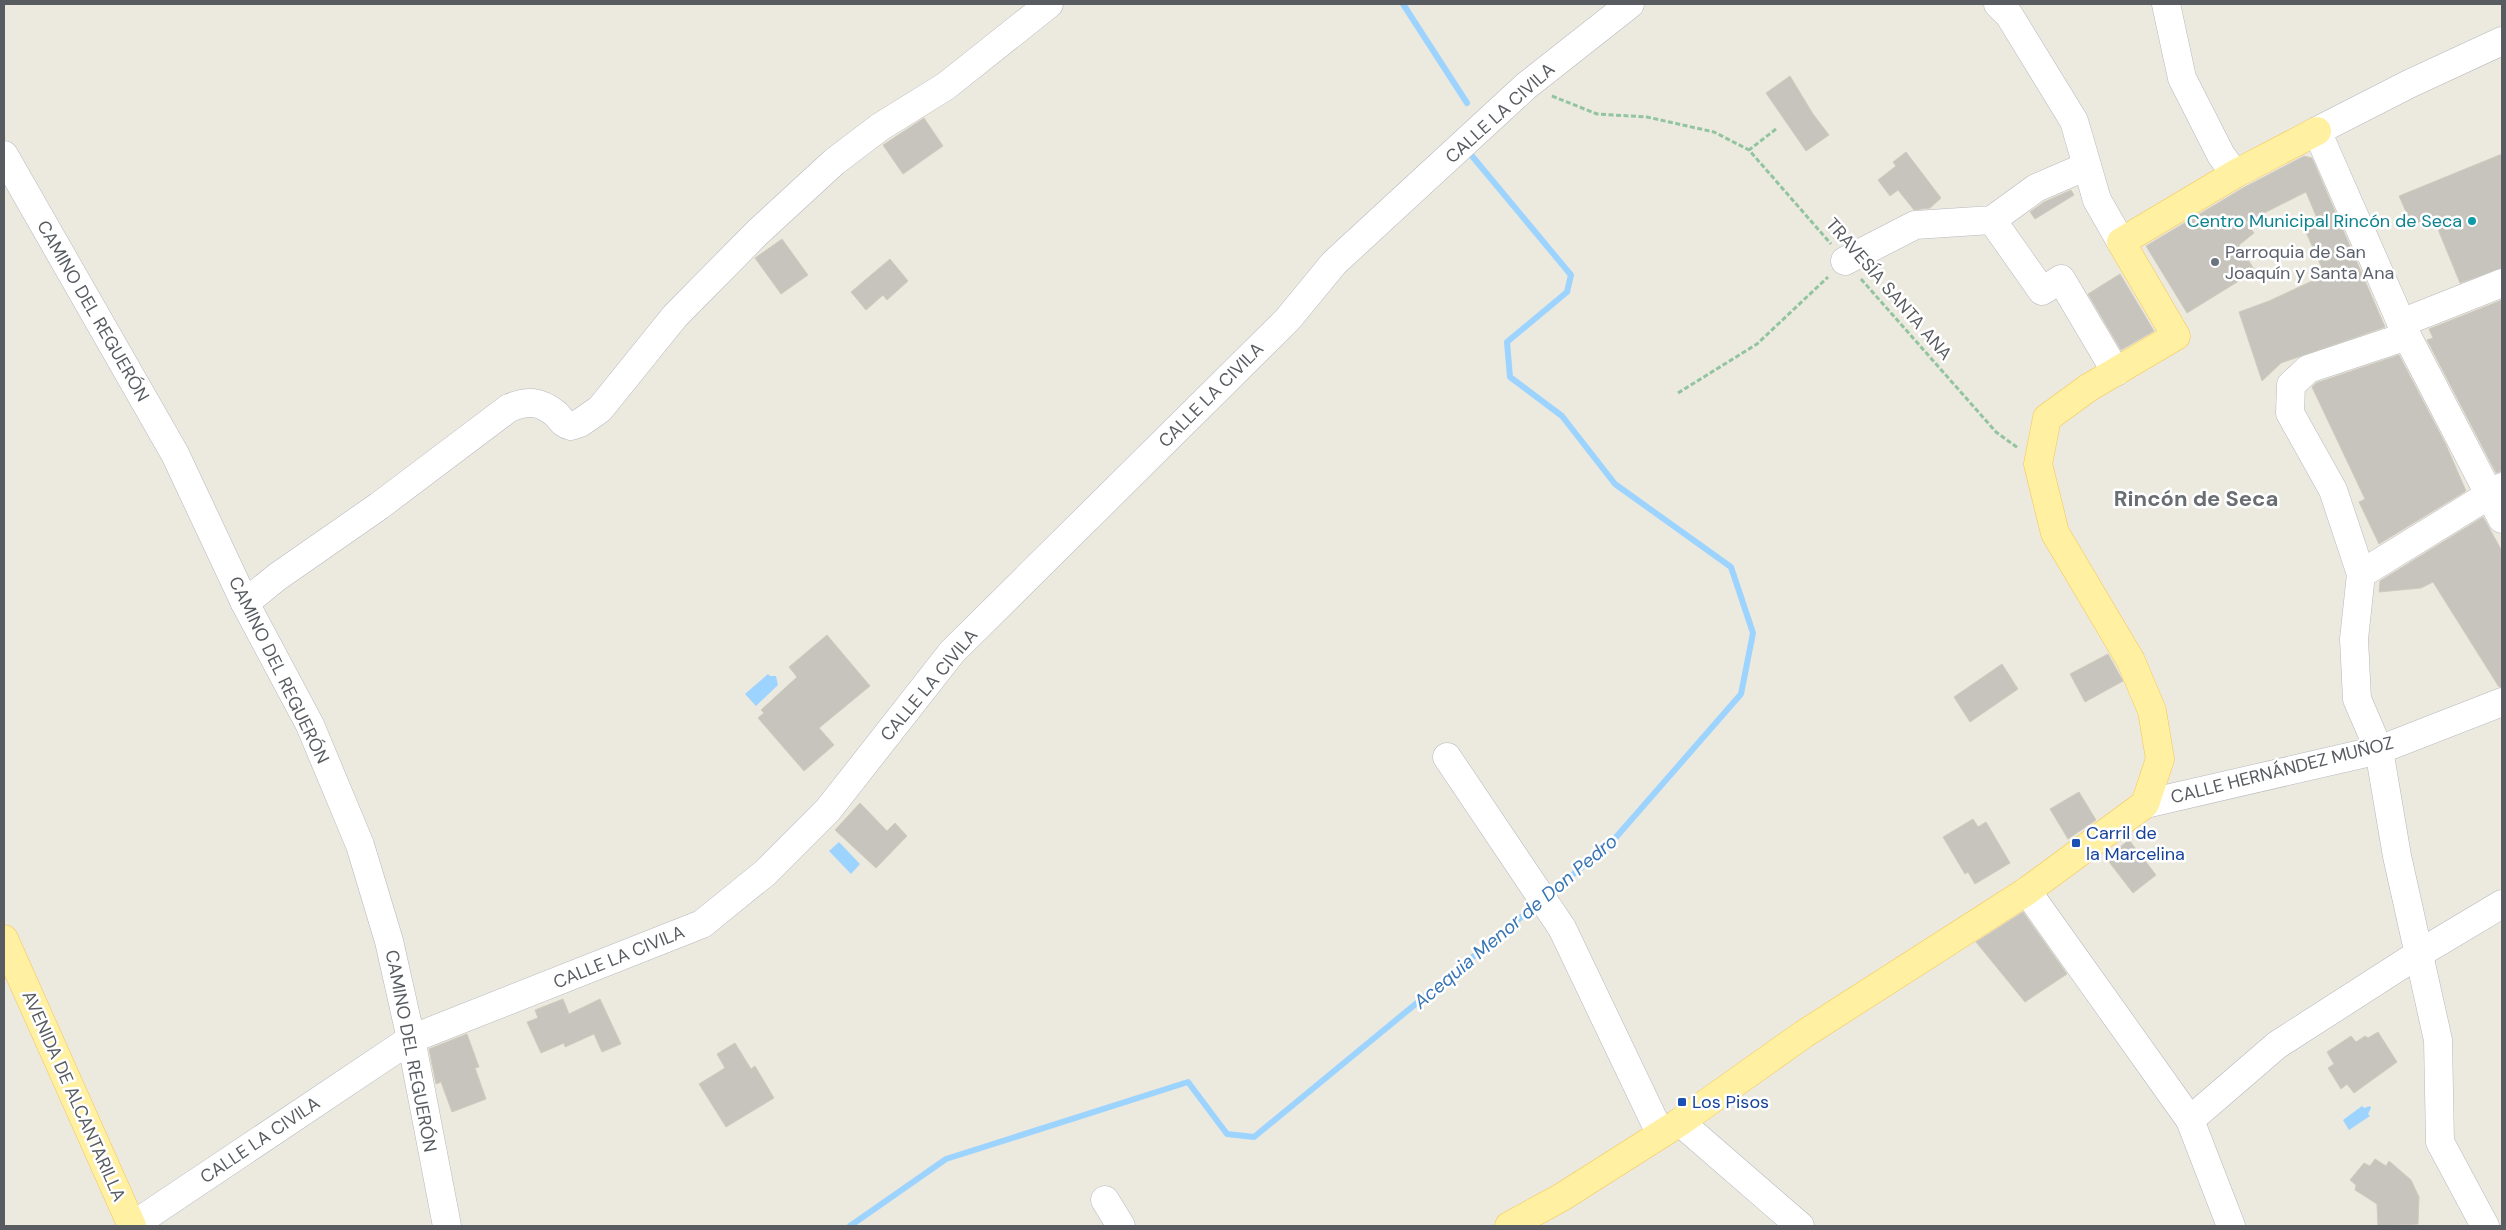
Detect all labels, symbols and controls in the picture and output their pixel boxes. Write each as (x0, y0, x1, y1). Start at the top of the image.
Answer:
street label: CALLE LA CIVILA (1440, 57, 1560, 169)
place label: Centro Municipal Rincón de Seca (2187, 209, 2462, 233)
street label: TRAVESÍA SANTA ANA (1821, 213, 1958, 365)
marker: Centro Municipal Rincón de Seca (2466, 215, 2478, 227)
street label: CAMINO DEL REGUERÓN (31, 216, 155, 406)
place label: Parroquia de San Joaquín y Santa Ana (2225, 240, 2394, 285)
marker: Parroquia de San Joaquín y Santa Ana (2209, 256, 2221, 268)
street label: CALLE LA CIVILA (1153, 337, 1269, 453)
district label: Rincón de Seca (2114, 484, 2278, 513)
street label: CAMINO DEL REGUERÓN (223, 572, 335, 768)
street label: CALLE LA CIVILA (875, 624, 983, 746)
street label: CALLE HERNÁNDEZ MUÑOZ (2168, 731, 2396, 809)
place label: Carril de la Marcelina (2086, 821, 2185, 866)
water label: Acequia Menor de Don Pedro (1407, 829, 1622, 1015)
marker: Carril de la Marcelina (2070, 837, 2082, 849)
street label: CALLE LA CIVILA (550, 920, 688, 994)
street label: CAMINO DEL REGUERÓN (380, 948, 442, 1154)
street label: AVENIDA DE ALCANTARILLA (17, 987, 131, 1205)
place label: Los Pisos (1692, 1090, 1769, 1114)
street label: CALLE LA CIVILA (195, 1091, 325, 1189)
marker: Los Pisos (1676, 1096, 1688, 1108)

